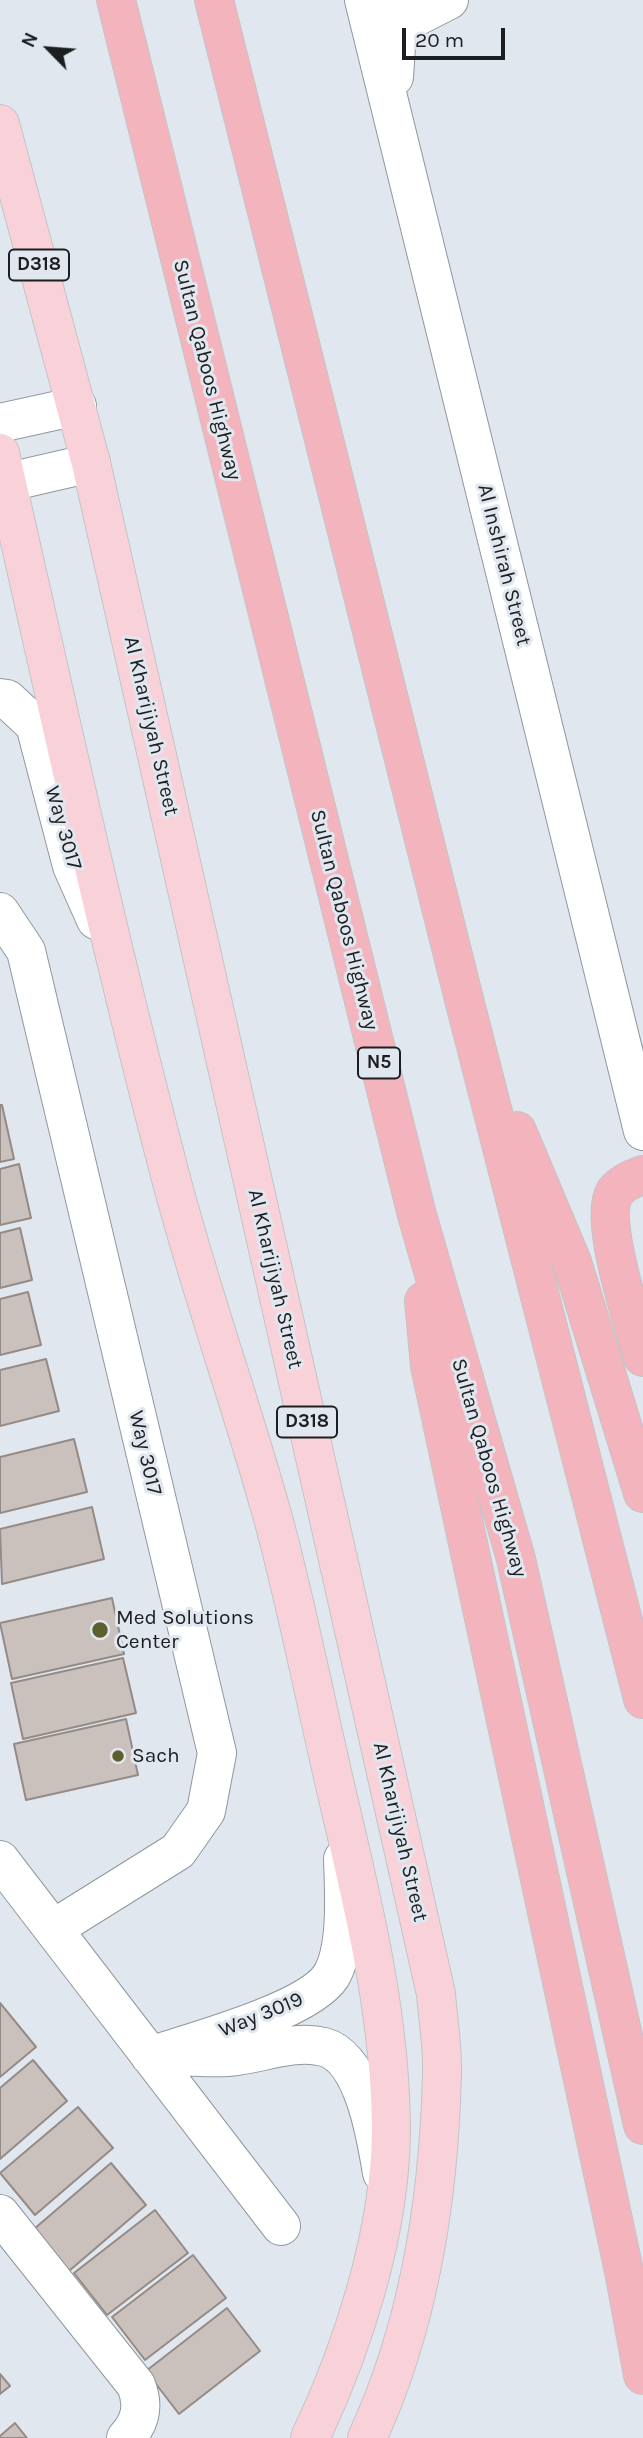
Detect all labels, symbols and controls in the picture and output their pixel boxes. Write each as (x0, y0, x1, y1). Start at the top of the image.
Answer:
north arrow (14, 14, 84, 84)
scale bar (405, 14, 508, 58)
text: 20 m (415, 28, 464, 52)
text: N (17, 29, 43, 51)
road number: D318 (9, 249, 69, 280)
street label: Sultan Qaboos Highway (167, 257, 247, 483)
street label: Al Inshirah Street (472, 481, 536, 649)
street label: Al Kharijiyah Street (118, 634, 184, 818)
street label: Way 3017 (39, 783, 87, 873)
street label: Sultan Qaboos Highway (304, 807, 384, 1033)
road number: N5 (358, 1048, 400, 1078)
street label: Al Kharijiyah Street (242, 1187, 308, 1371)
street label: Sultan Qaboos Highway (446, 1356, 532, 1580)
road number: D318 (277, 1406, 337, 1438)
street label: Way 3017 (123, 1408, 167, 1498)
place label: Med Solutions Center (116, 1605, 254, 1655)
marker: Med Solutions Center (90, 1620, 110, 1640)
street label: Al Kharijiyah Street (367, 1740, 433, 1924)
place label: Sach (132, 1743, 180, 1769)
marker: Sach (110, 1748, 126, 1764)
street label: Way 3019 (215, 1987, 307, 2043)

